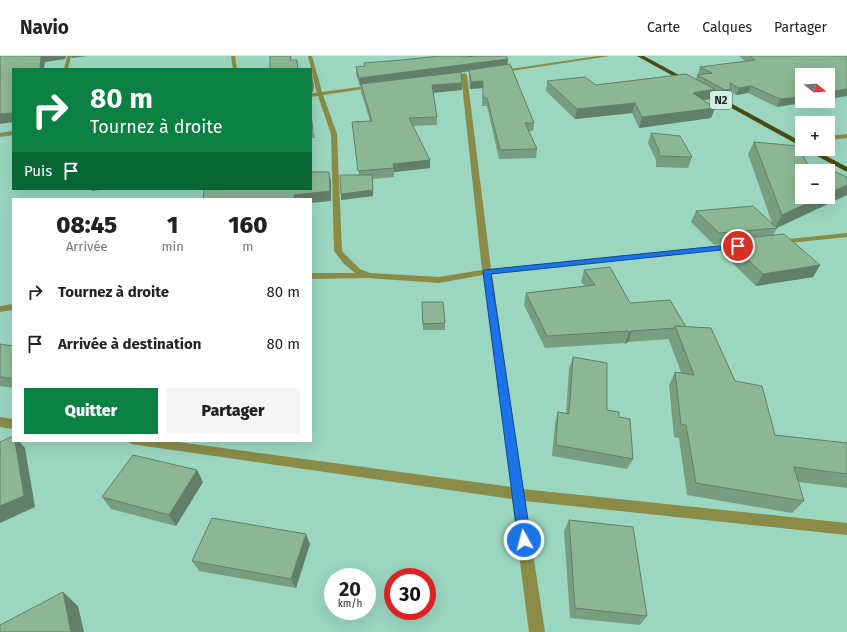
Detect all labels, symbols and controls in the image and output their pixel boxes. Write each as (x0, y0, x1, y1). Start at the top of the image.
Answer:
text: Navio (20, 16, 69, 39)
text: Carte (647, 19, 680, 36)
text: Calques (702, 19, 752, 36)
text: Partager (774, 19, 827, 36)
north arrow (795, 68, 835, 108)
map controls (795, 68, 835, 204)
text: 80 m (90, 82, 153, 115)
icon: right (24, 84, 76, 136)
road number: N2 (710, 91, 732, 109)
text: Tournez à droite (90, 116, 222, 138)
button: + (795, 116, 835, 156)
icon: arrive (60, 160, 82, 182)
text: Puis (24, 162, 52, 180)
button: − (795, 164, 835, 204)
text: 08:45 (56, 211, 117, 239)
text: 1 (167, 211, 178, 239)
text: 160 (228, 211, 268, 239)
pin (721, 229, 755, 263)
icon: arrive (727, 235, 749, 257)
text: Arrivée (66, 239, 108, 254)
text: min (161, 239, 184, 254)
text: m (242, 239, 254, 254)
icon: right (24, 281, 46, 303)
text: Tournez à droite (58, 283, 169, 301)
text: 80 m (267, 283, 300, 301)
icon: arrive (24, 333, 46, 355)
text: Arrivée à destination (58, 335, 201, 353)
text: 80 m (267, 335, 300, 353)
button: Quitter (24, 388, 158, 434)
button: Partager (166, 388, 300, 434)
position arrow (503, 519, 545, 561)
speed limit sign: 30 (384, 568, 436, 620)
text: 20 (339, 577, 361, 601)
text: km/h (338, 598, 362, 610)

